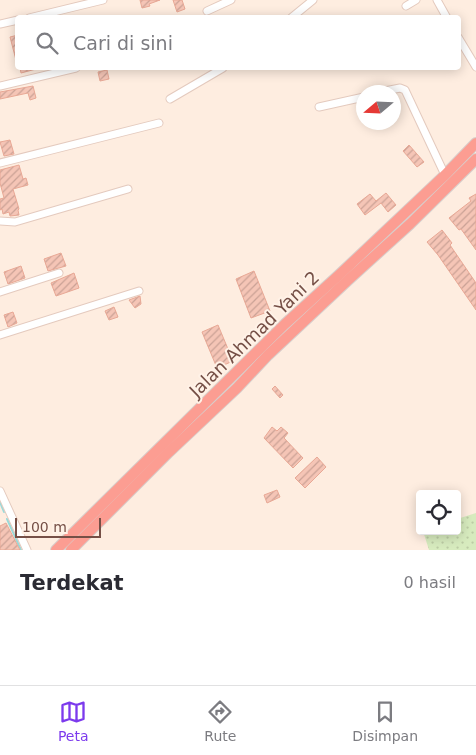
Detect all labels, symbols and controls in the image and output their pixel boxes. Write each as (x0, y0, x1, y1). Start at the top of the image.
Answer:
search box (15, 15, 461, 70)
icon: search (33, 29, 61, 57)
text: Cari di sini (73, 32, 173, 54)
north arrow (356, 85, 401, 130)
street label: Jalan Ahmad Yani 2 (184, 267, 323, 402)
map controls (416, 490, 461, 535)
button: locate (416, 490, 461, 535)
scale bar (15, 515, 101, 538)
text: 100 m (22, 519, 67, 535)
text: Terdekat (20, 571, 124, 595)
text: 0 hasil (404, 573, 456, 592)
tab: Peta (58, 698, 89, 744)
tab: Rute (204, 698, 236, 744)
tab: Disimpan (352, 698, 418, 744)

